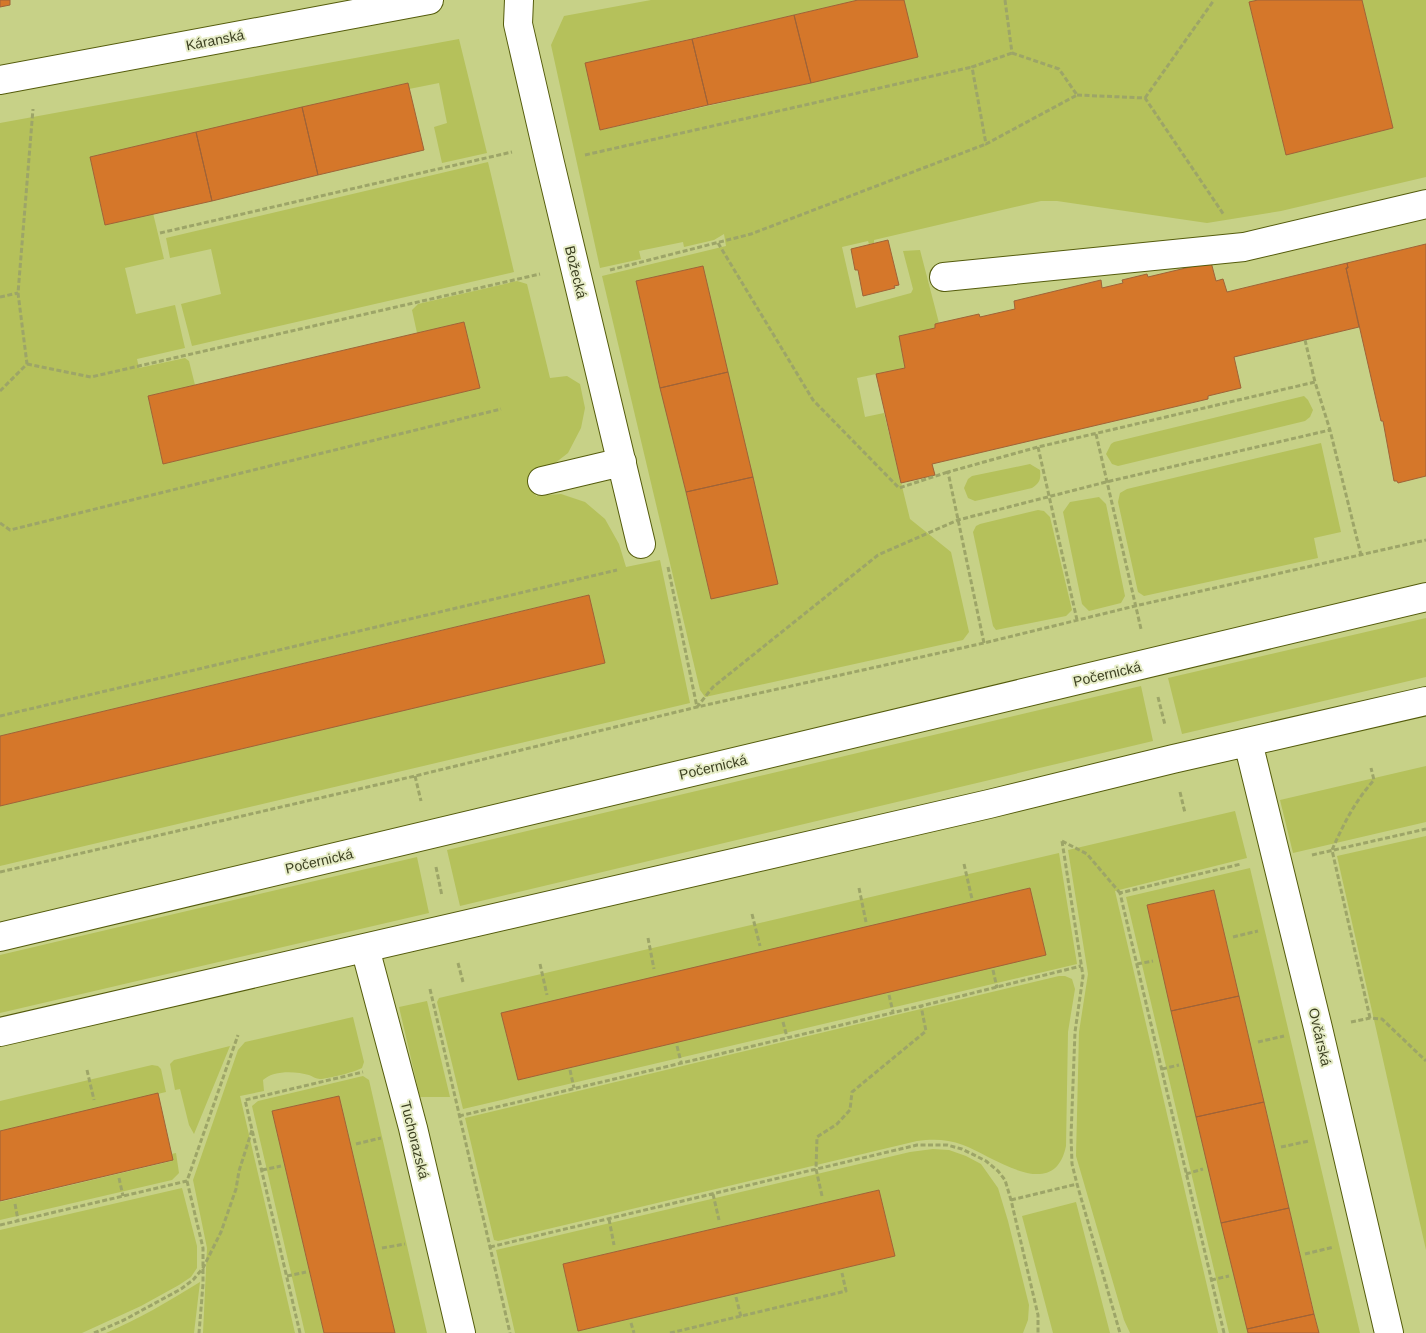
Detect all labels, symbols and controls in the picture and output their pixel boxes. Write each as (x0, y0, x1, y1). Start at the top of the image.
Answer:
street label: Káranská (184, 26, 246, 53)
street label: Božecká (562, 244, 590, 300)
street label: Počernická (1071, 658, 1143, 690)
street label: Počernická (677, 751, 749, 783)
street label: Počernická (283, 845, 355, 877)
street label: Ovčárská (1306, 1006, 1334, 1068)
street label: Tuchorazská (398, 1099, 432, 1181)

